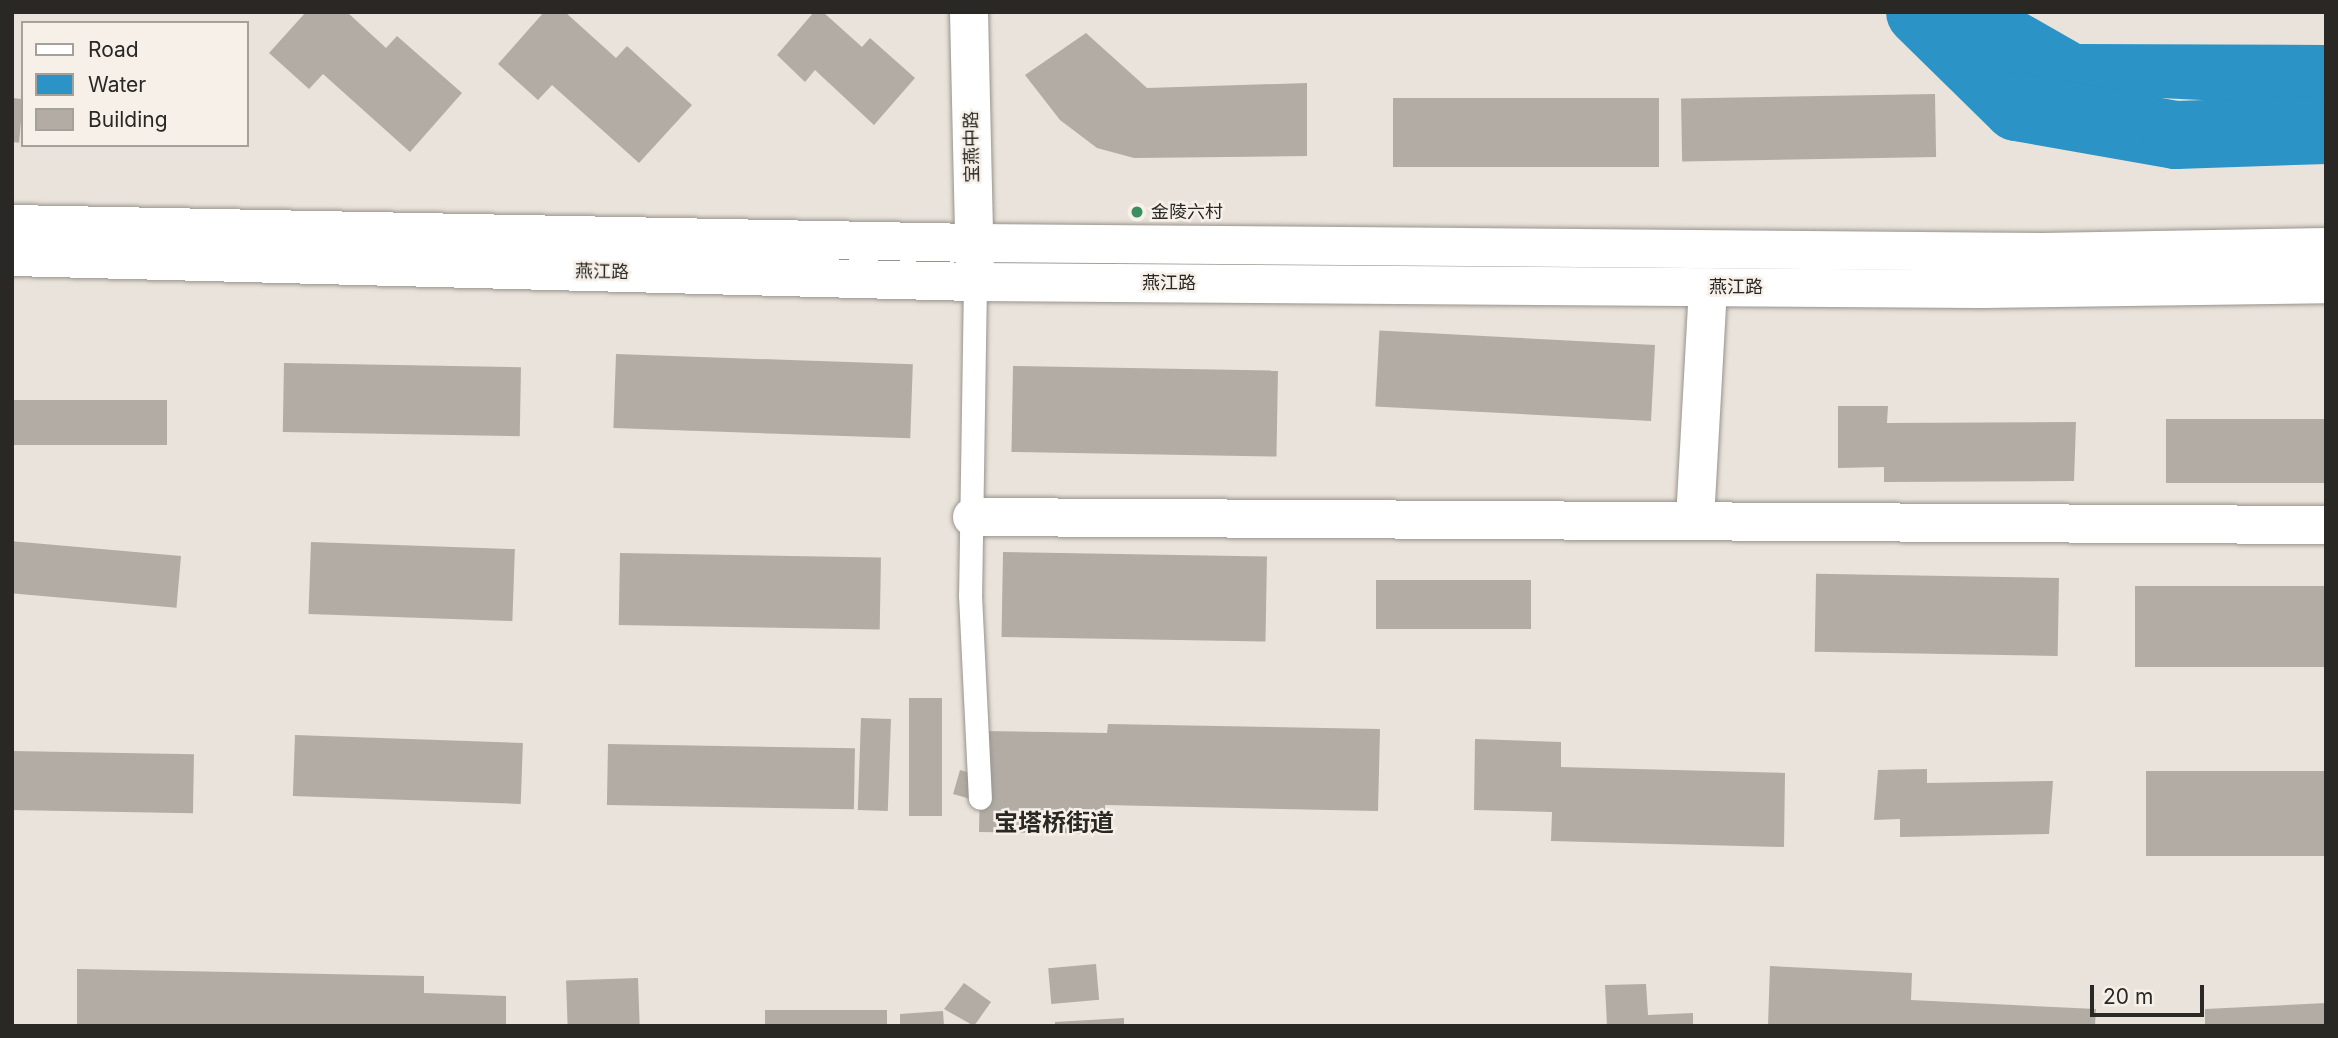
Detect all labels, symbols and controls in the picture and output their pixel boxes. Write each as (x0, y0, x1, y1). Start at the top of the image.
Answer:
legend (21, 21, 248, 147)
text: Road (88, 37, 139, 62)
text: Water (88, 72, 146, 97)
text: Building (88, 107, 168, 132)
street label: 宝燕中路 (961, 111, 983, 183)
place label: 金陵六村 (1151, 201, 1223, 223)
marker: 金陵六村 (1129, 204, 1145, 220)
street label: 燕江路 (575, 261, 629, 283)
street label: 燕江路 (1142, 272, 1196, 294)
street label: 燕江路 (1709, 276, 1763, 298)
district label: 宝塔桥街道 (994, 809, 1114, 837)
scale bar (2093, 972, 2207, 1016)
text: 20 m (2103, 984, 2153, 1009)

